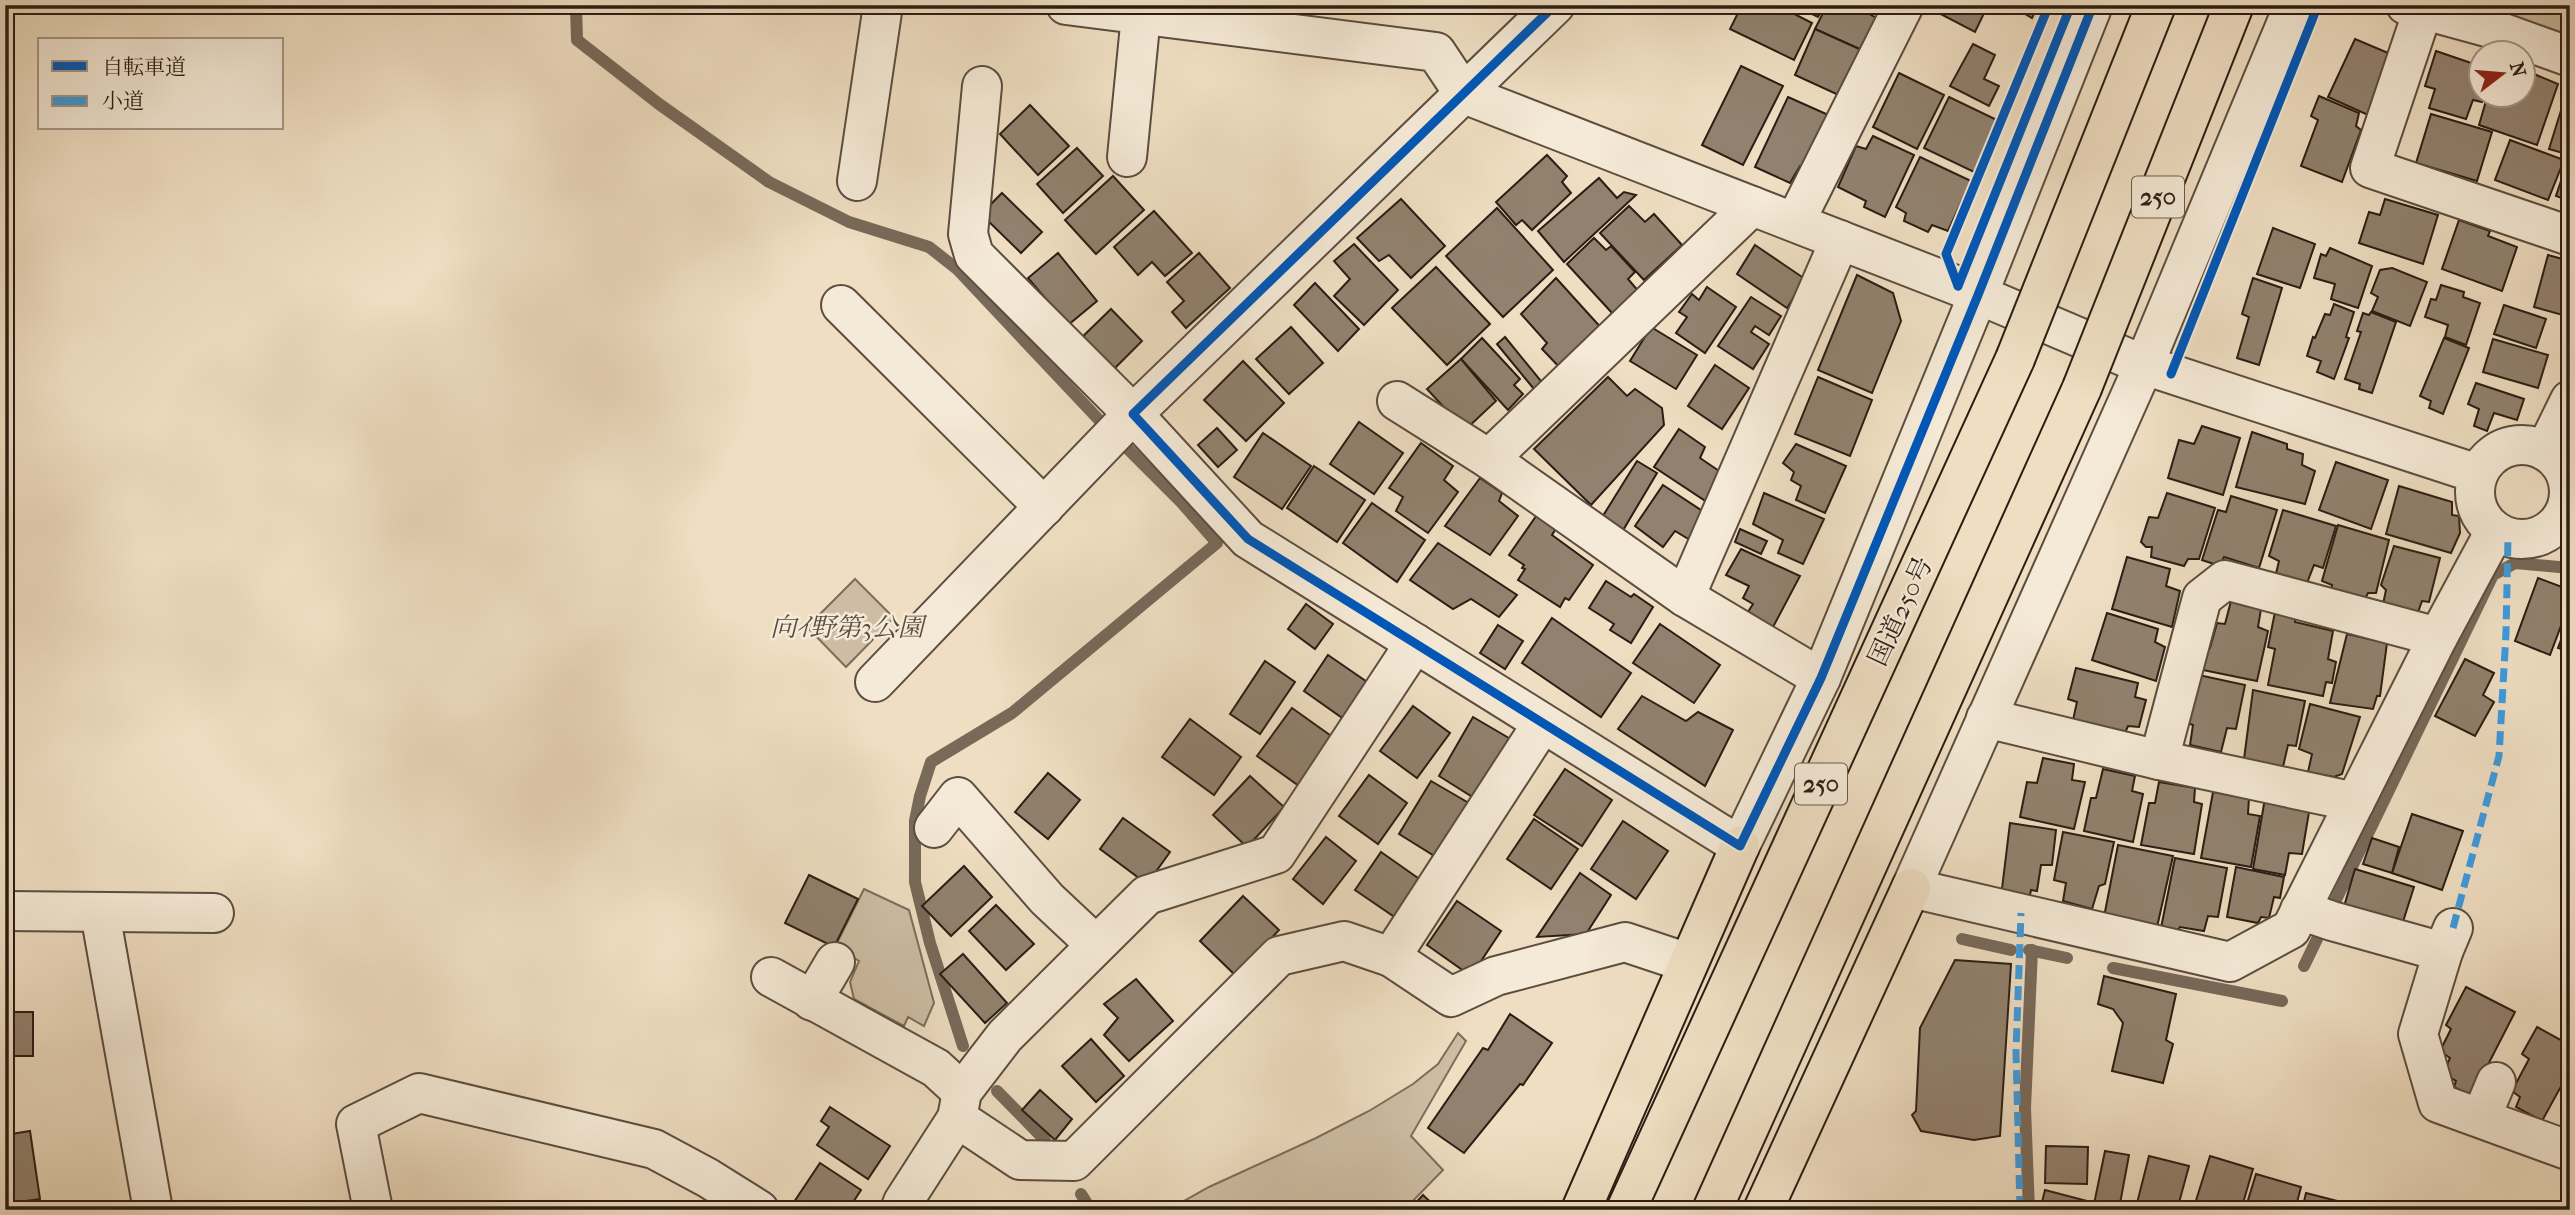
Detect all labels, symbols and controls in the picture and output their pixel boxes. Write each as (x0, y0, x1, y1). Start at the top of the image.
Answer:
legend (38, 38, 284, 130)
north arrow (2466, 38, 2536, 108)
text: 自転車道 (102, 55, 186, 79)
text: N (2505, 60, 2530, 80)
text: 小道 (102, 89, 144, 113)
road number: 250 (2132, 176, 2184, 218)
street label: 国道250号 (1862, 552, 1939, 671)
park label: 向ｲ野第3公園 (770, 612, 928, 643)
road number: 250 (1795, 764, 1847, 804)

